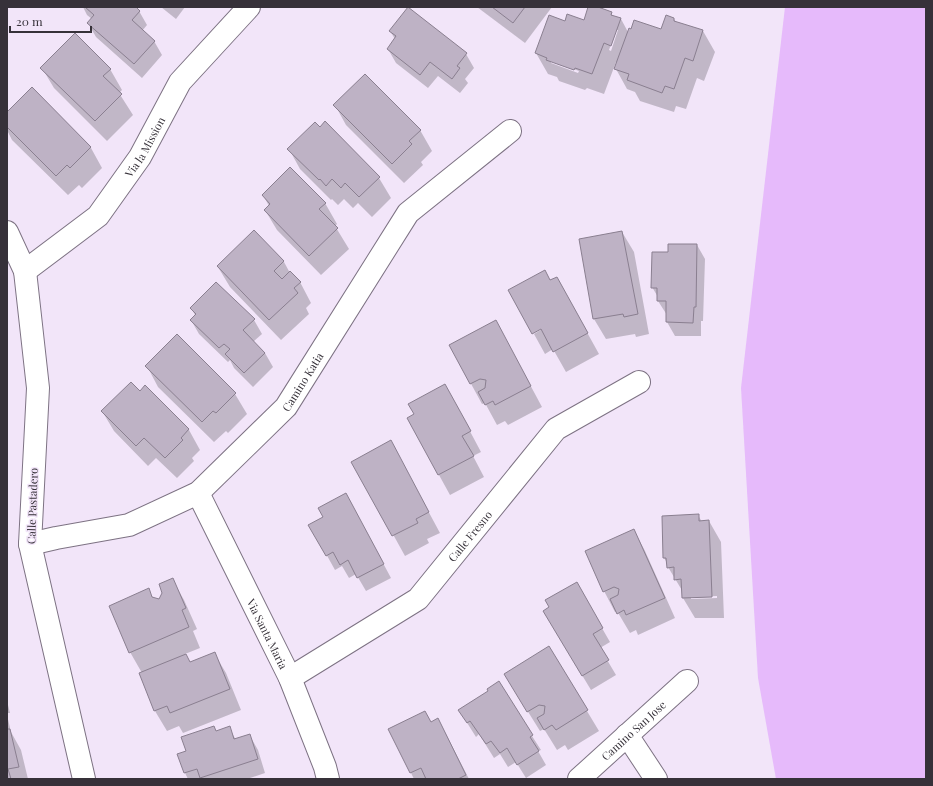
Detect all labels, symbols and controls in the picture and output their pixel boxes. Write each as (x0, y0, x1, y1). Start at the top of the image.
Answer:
scale bar (10, 8, 91, 34)
text: 20 m (16, 13, 43, 29)
street label: Via la Mission (120, 113, 168, 181)
street label: Camino Katia (278, 349, 326, 414)
street label: Calle Pastadero (23, 468, 41, 544)
street label: Calle Fresno (444, 507, 495, 564)
street label: Via Santa Maria (244, 595, 292, 672)
street label: Camino San Jose (598, 697, 669, 763)

